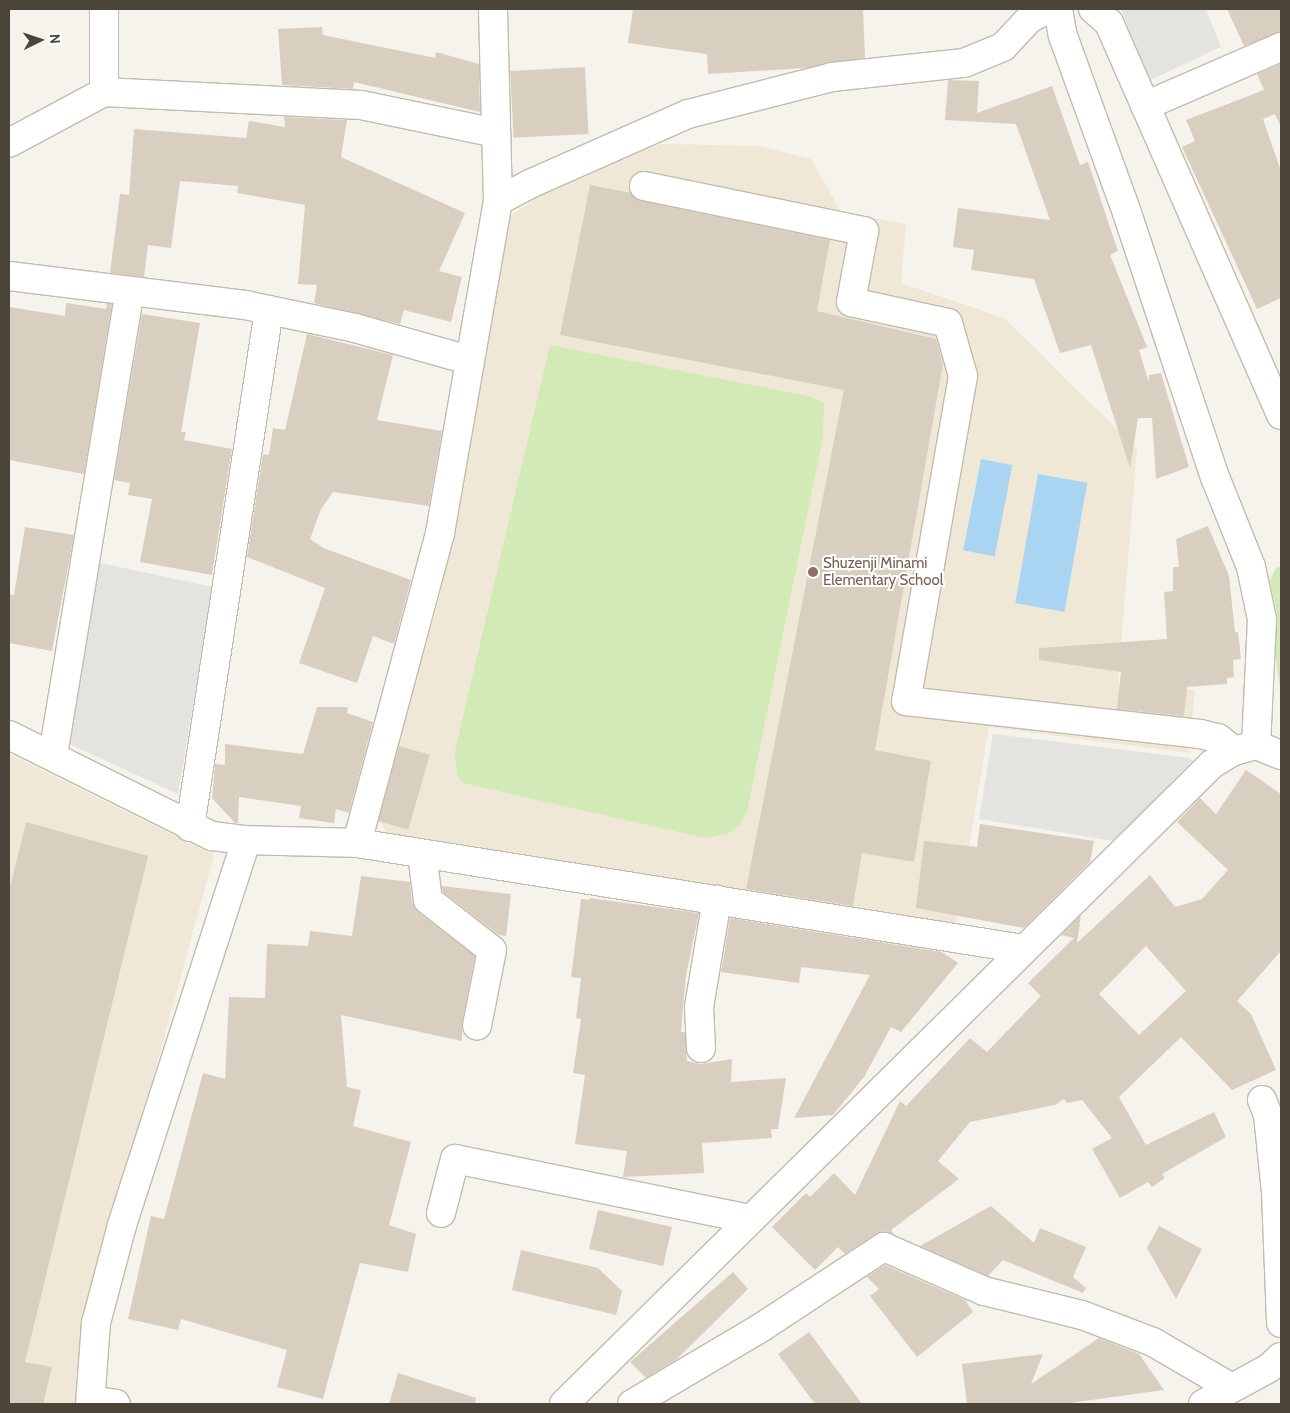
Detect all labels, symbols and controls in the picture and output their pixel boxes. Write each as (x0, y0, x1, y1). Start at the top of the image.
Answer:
north arrow (15, 15, 65, 65)
text: N (46, 33, 64, 45)
place label: Shuzenji Minami Elementary School (823, 554, 943, 589)
marker: Shuzenji Minami Elementary School (807, 566, 819, 578)

